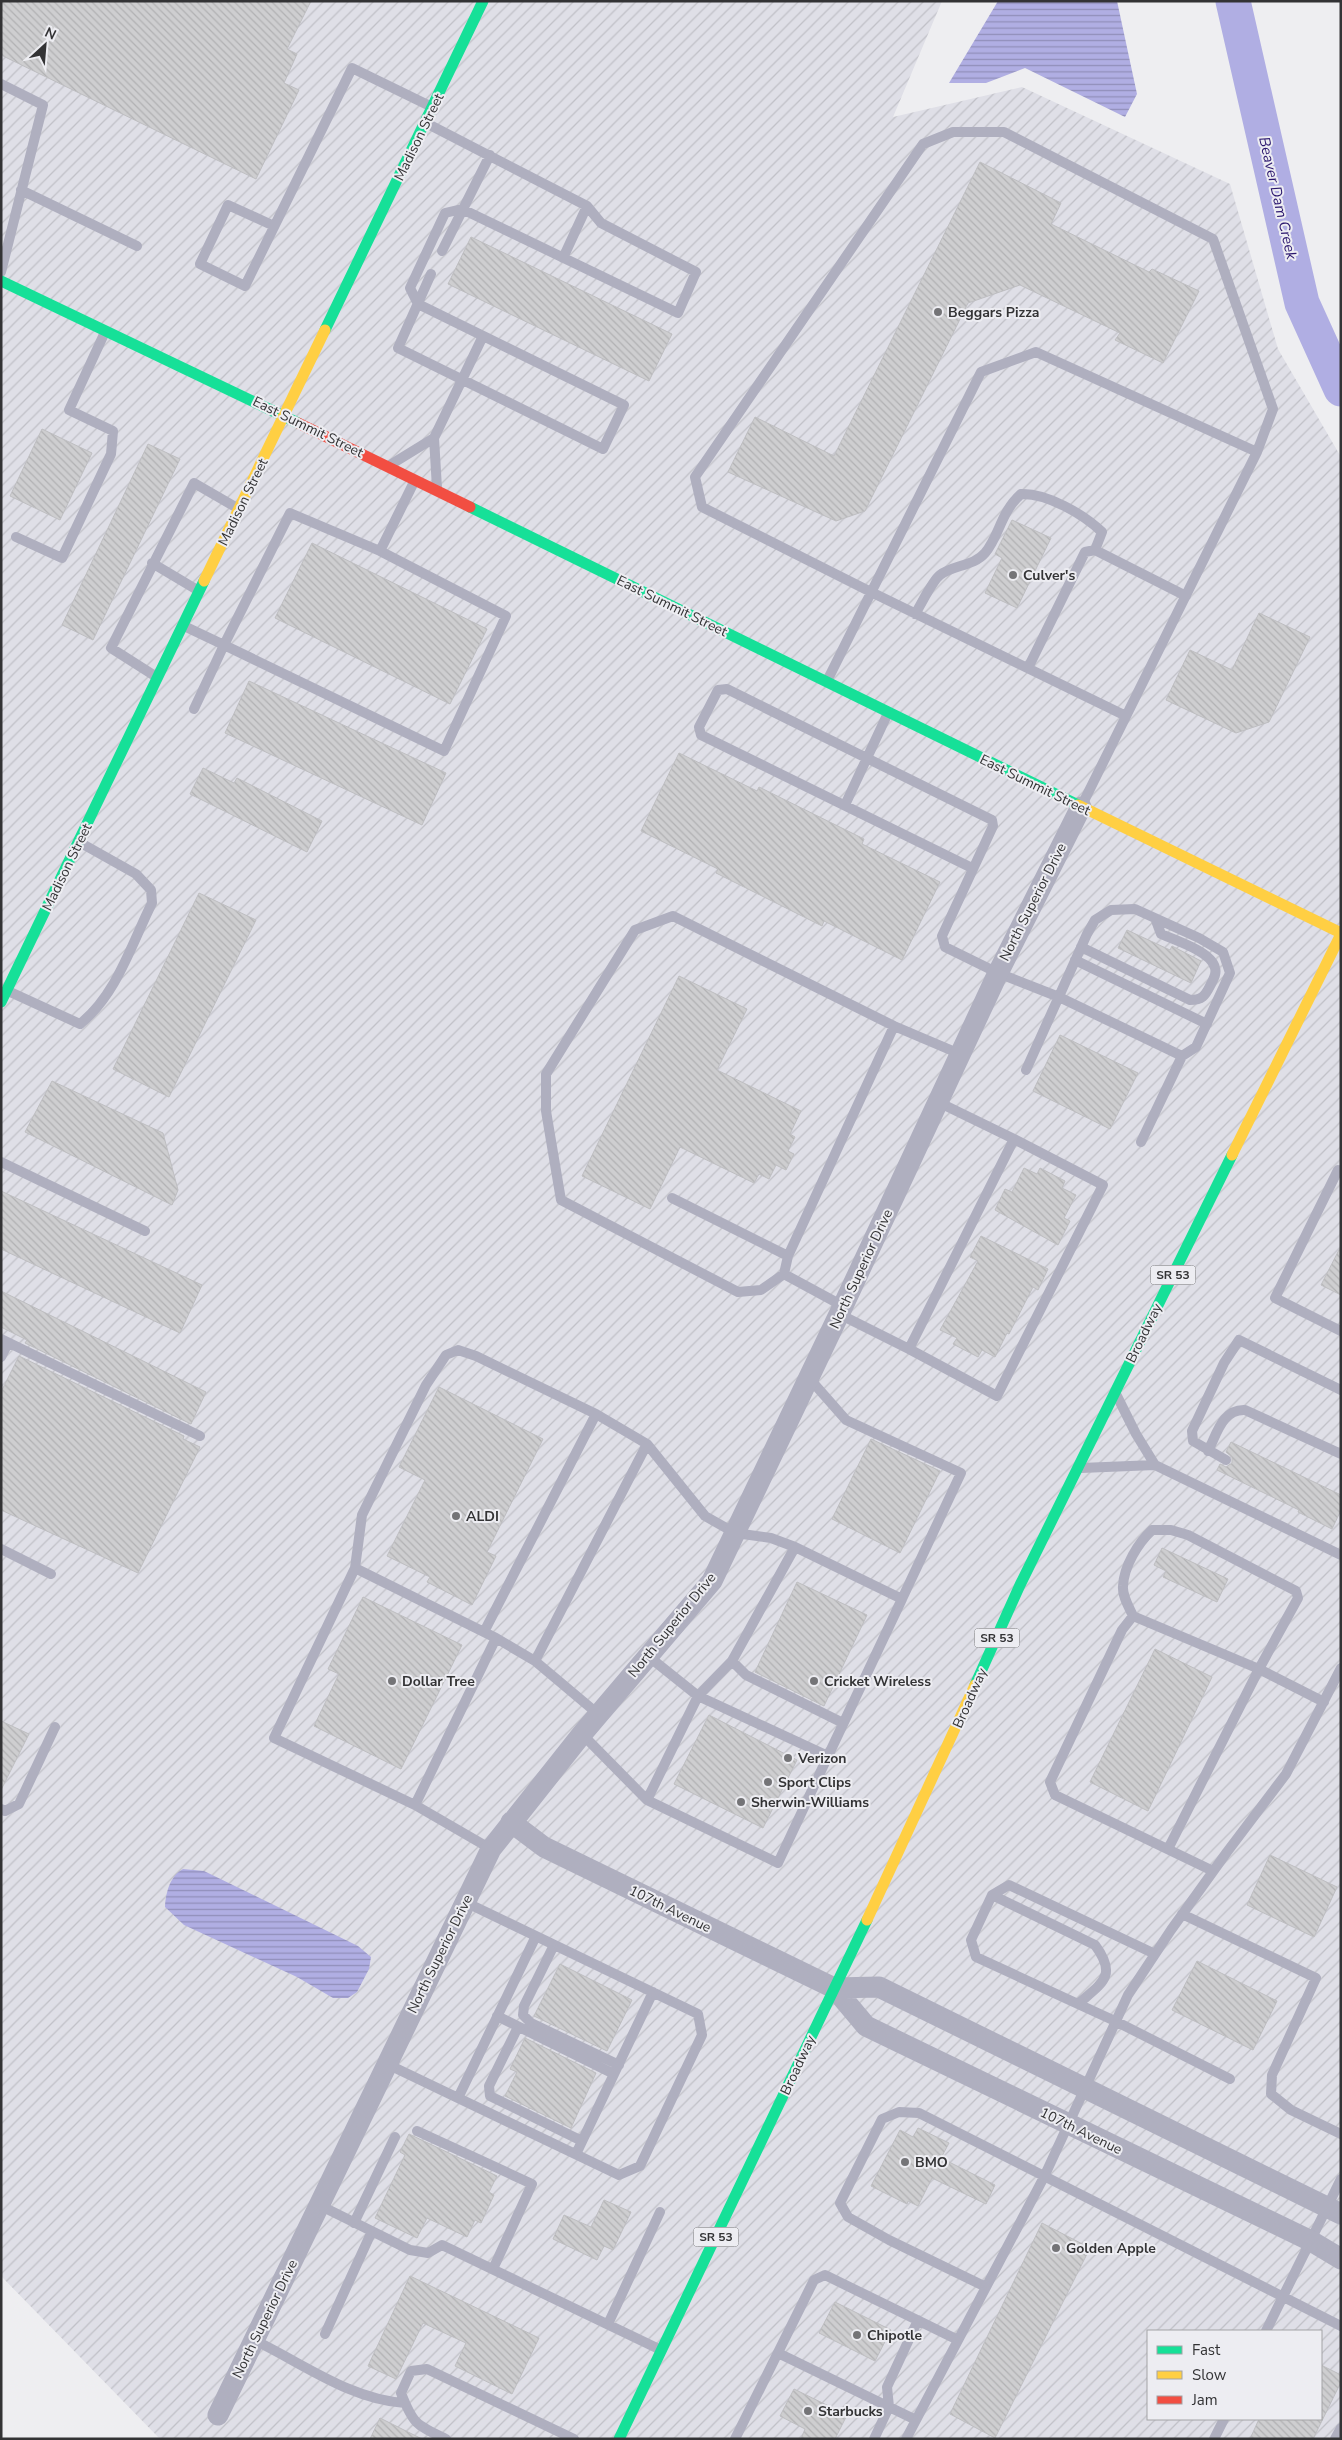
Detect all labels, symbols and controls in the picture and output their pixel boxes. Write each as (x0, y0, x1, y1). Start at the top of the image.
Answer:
north arrow (20, 20, 70, 70)
text: N (42, 23, 59, 45)
street label: Madison Street (390, 90, 448, 184)
water label: Beaver Dam Creek (1254, 135, 1302, 262)
place label: Beggars Pizza (948, 303, 1039, 322)
marker: Beggars Pizza (932, 306, 944, 318)
street label: East Summit Street (249, 392, 367, 462)
street label: Madison Street (214, 455, 272, 549)
place label: Culver's (1023, 566, 1075, 585)
marker: Culver's (1007, 569, 1019, 581)
street label: East Summit Street (613, 571, 731, 641)
street label: East Summit Street (976, 750, 1094, 820)
street label: Madison Street (38, 820, 96, 914)
street label: North Superior Drive (995, 840, 1071, 964)
street label: North Superior Drive (825, 1206, 897, 1332)
road number: SR 53 (1150, 1266, 1196, 1284)
street label: Broadway (1121, 1299, 1167, 1366)
place label: ALDI (466, 1507, 499, 1526)
marker: ALDI (450, 1510, 462, 1522)
street label: North Superior Drive (624, 1569, 720, 1681)
road number: SR 53 (974, 1629, 1020, 1648)
street label: Broadway (948, 1664, 992, 1731)
place label: Dollar Tree (402, 1672, 475, 1691)
place label: Cricket Wireless (824, 1672, 931, 1691)
marker: Dollar Tree (386, 1675, 398, 1687)
marker: Cricket Wireless (808, 1675, 820, 1687)
place label: Verizon (797, 1749, 847, 1768)
marker: Verizon (782, 1752, 794, 1764)
place label: Sport Clips (778, 1773, 851, 1792)
marker: Sport Clips (762, 1776, 774, 1788)
place label: Sherwin-Williams (751, 1793, 869, 1812)
marker: Sherwin-Williams (735, 1796, 747, 1808)
street label: 107th Avenue (626, 1881, 714, 1937)
street label: North Superior Drive (403, 1891, 477, 2017)
street label: Broadway (776, 2031, 820, 2098)
street label: 107th Avenue (1037, 2103, 1125, 2159)
place label: BMO (915, 2153, 948, 2172)
marker: BMO (899, 2156, 911, 2168)
road number: SR 53 (694, 2228, 738, 2246)
place label: Golden Apple (1066, 2239, 1156, 2258)
marker: Golden Apple (1050, 2242, 1062, 2254)
street label: North Superior Drive (228, 2256, 302, 2382)
place label: Chipotle (867, 2326, 922, 2345)
marker: Chipotle (851, 2329, 863, 2341)
legend (1147, 2330, 1322, 2420)
text: Fast (1192, 2340, 1221, 2360)
text: Slow (1192, 2365, 1227, 2385)
text: Jam (1191, 2390, 1218, 2410)
place label: Starbucks (818, 2402, 883, 2421)
marker: Starbucks (802, 2405, 814, 2417)

